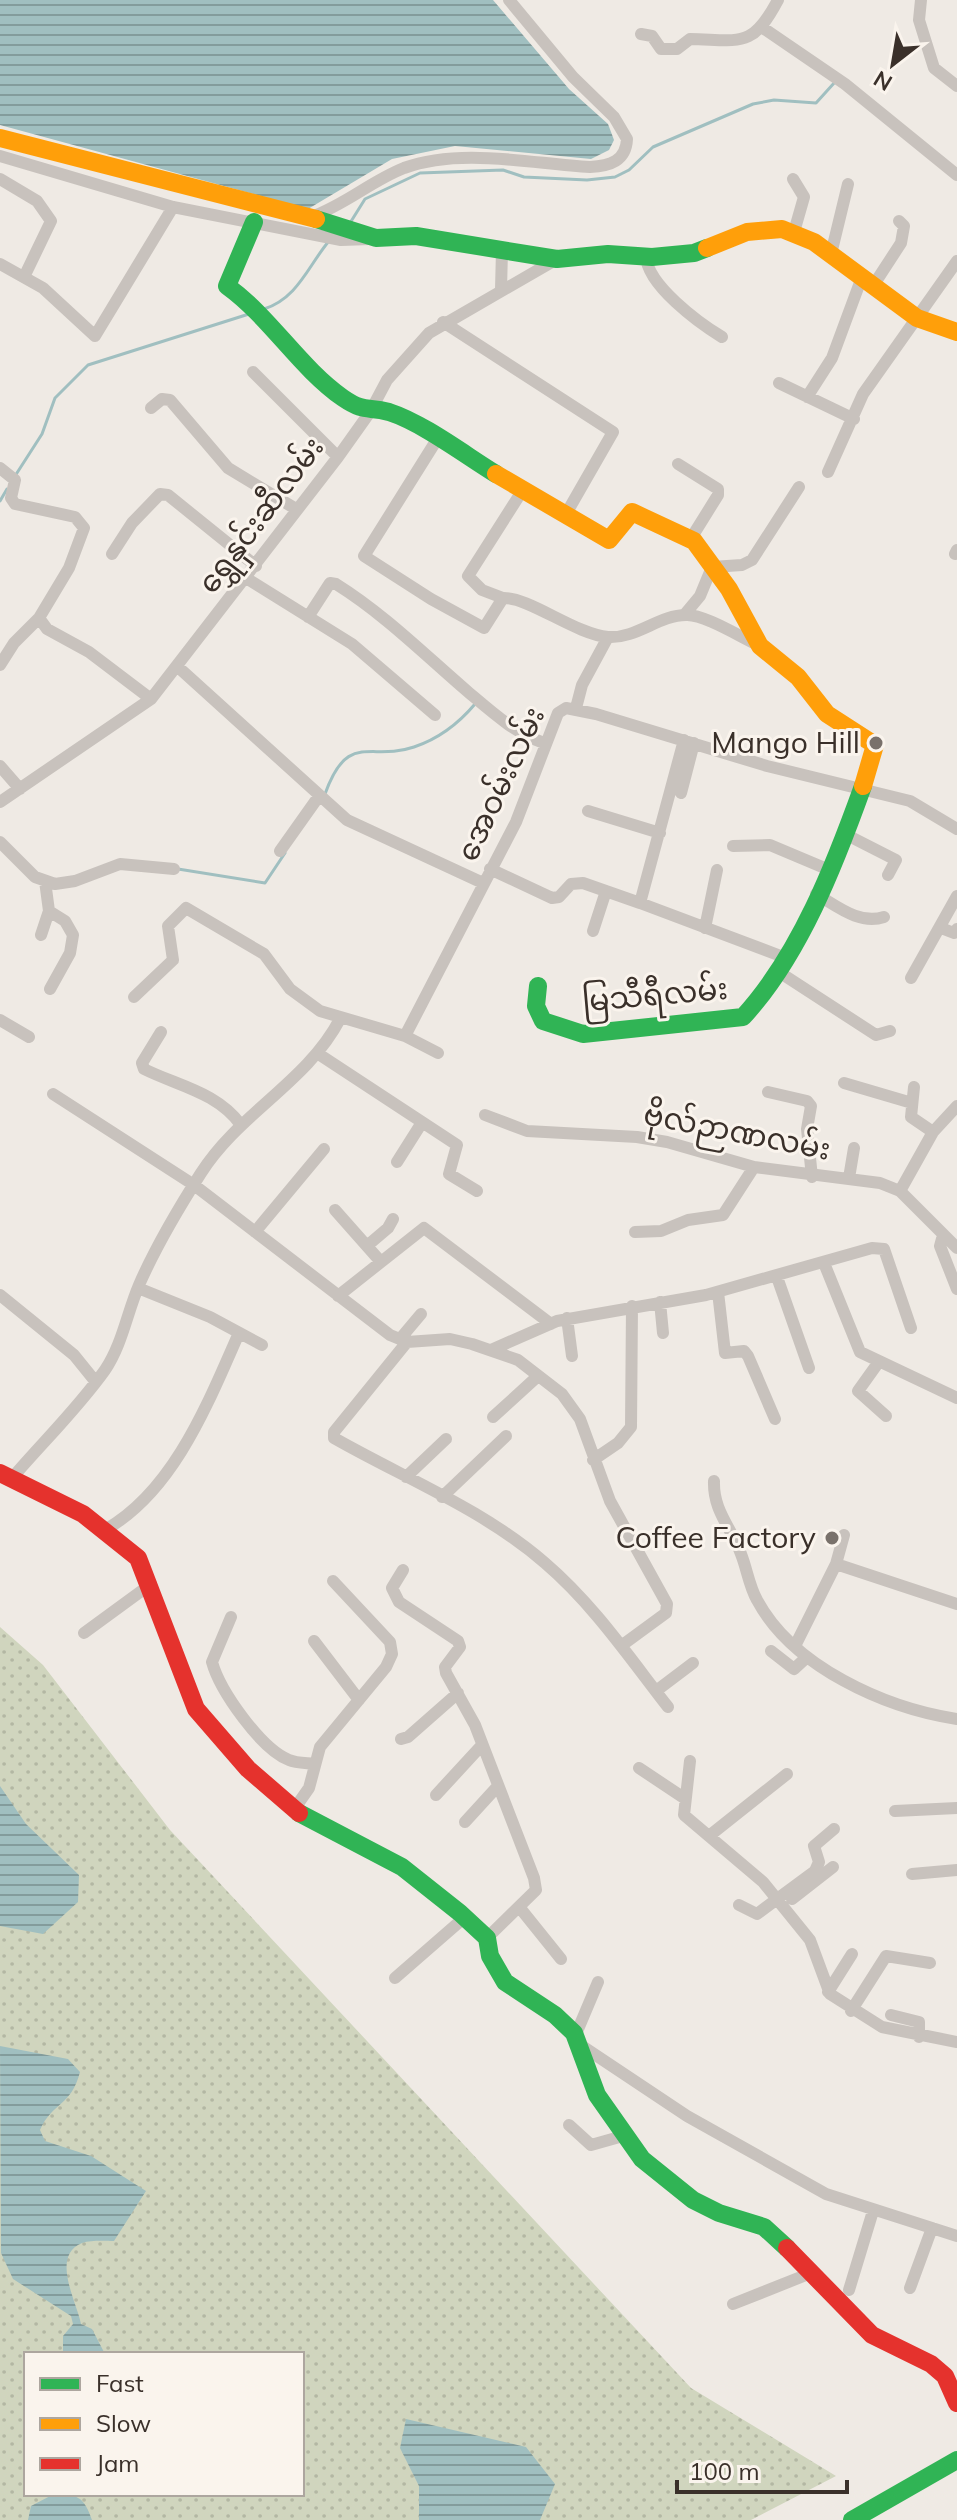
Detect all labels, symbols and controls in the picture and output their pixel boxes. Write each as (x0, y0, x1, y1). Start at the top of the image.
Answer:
north arrow (853, 24, 933, 104)
text: N (868, 65, 897, 97)
street label: ရွှေနှင်းဆီလမ်း (187, 427, 337, 604)
street label: အေဝမ်းလမ်း (446, 700, 552, 867)
place label: Mango Hill (711, 723, 860, 761)
marker: Mango Hill (867, 734, 885, 752)
street label: မြသီရီလမ်း (580, 967, 730, 1026)
street label: ဗိုလ်ဉာဏလမ်း (639, 1092, 834, 1175)
place label: Coffee Factory (615, 1518, 816, 1556)
marker: Coffee Factory (823, 1529, 841, 1547)
legend (24, 2352, 304, 2496)
text: Fast (96, 2368, 144, 2398)
text: Slow (96, 2408, 151, 2438)
scale bar (677, 2444, 847, 2494)
text: Jam (96, 2448, 139, 2478)
text: 100 m (689, 2456, 760, 2486)

